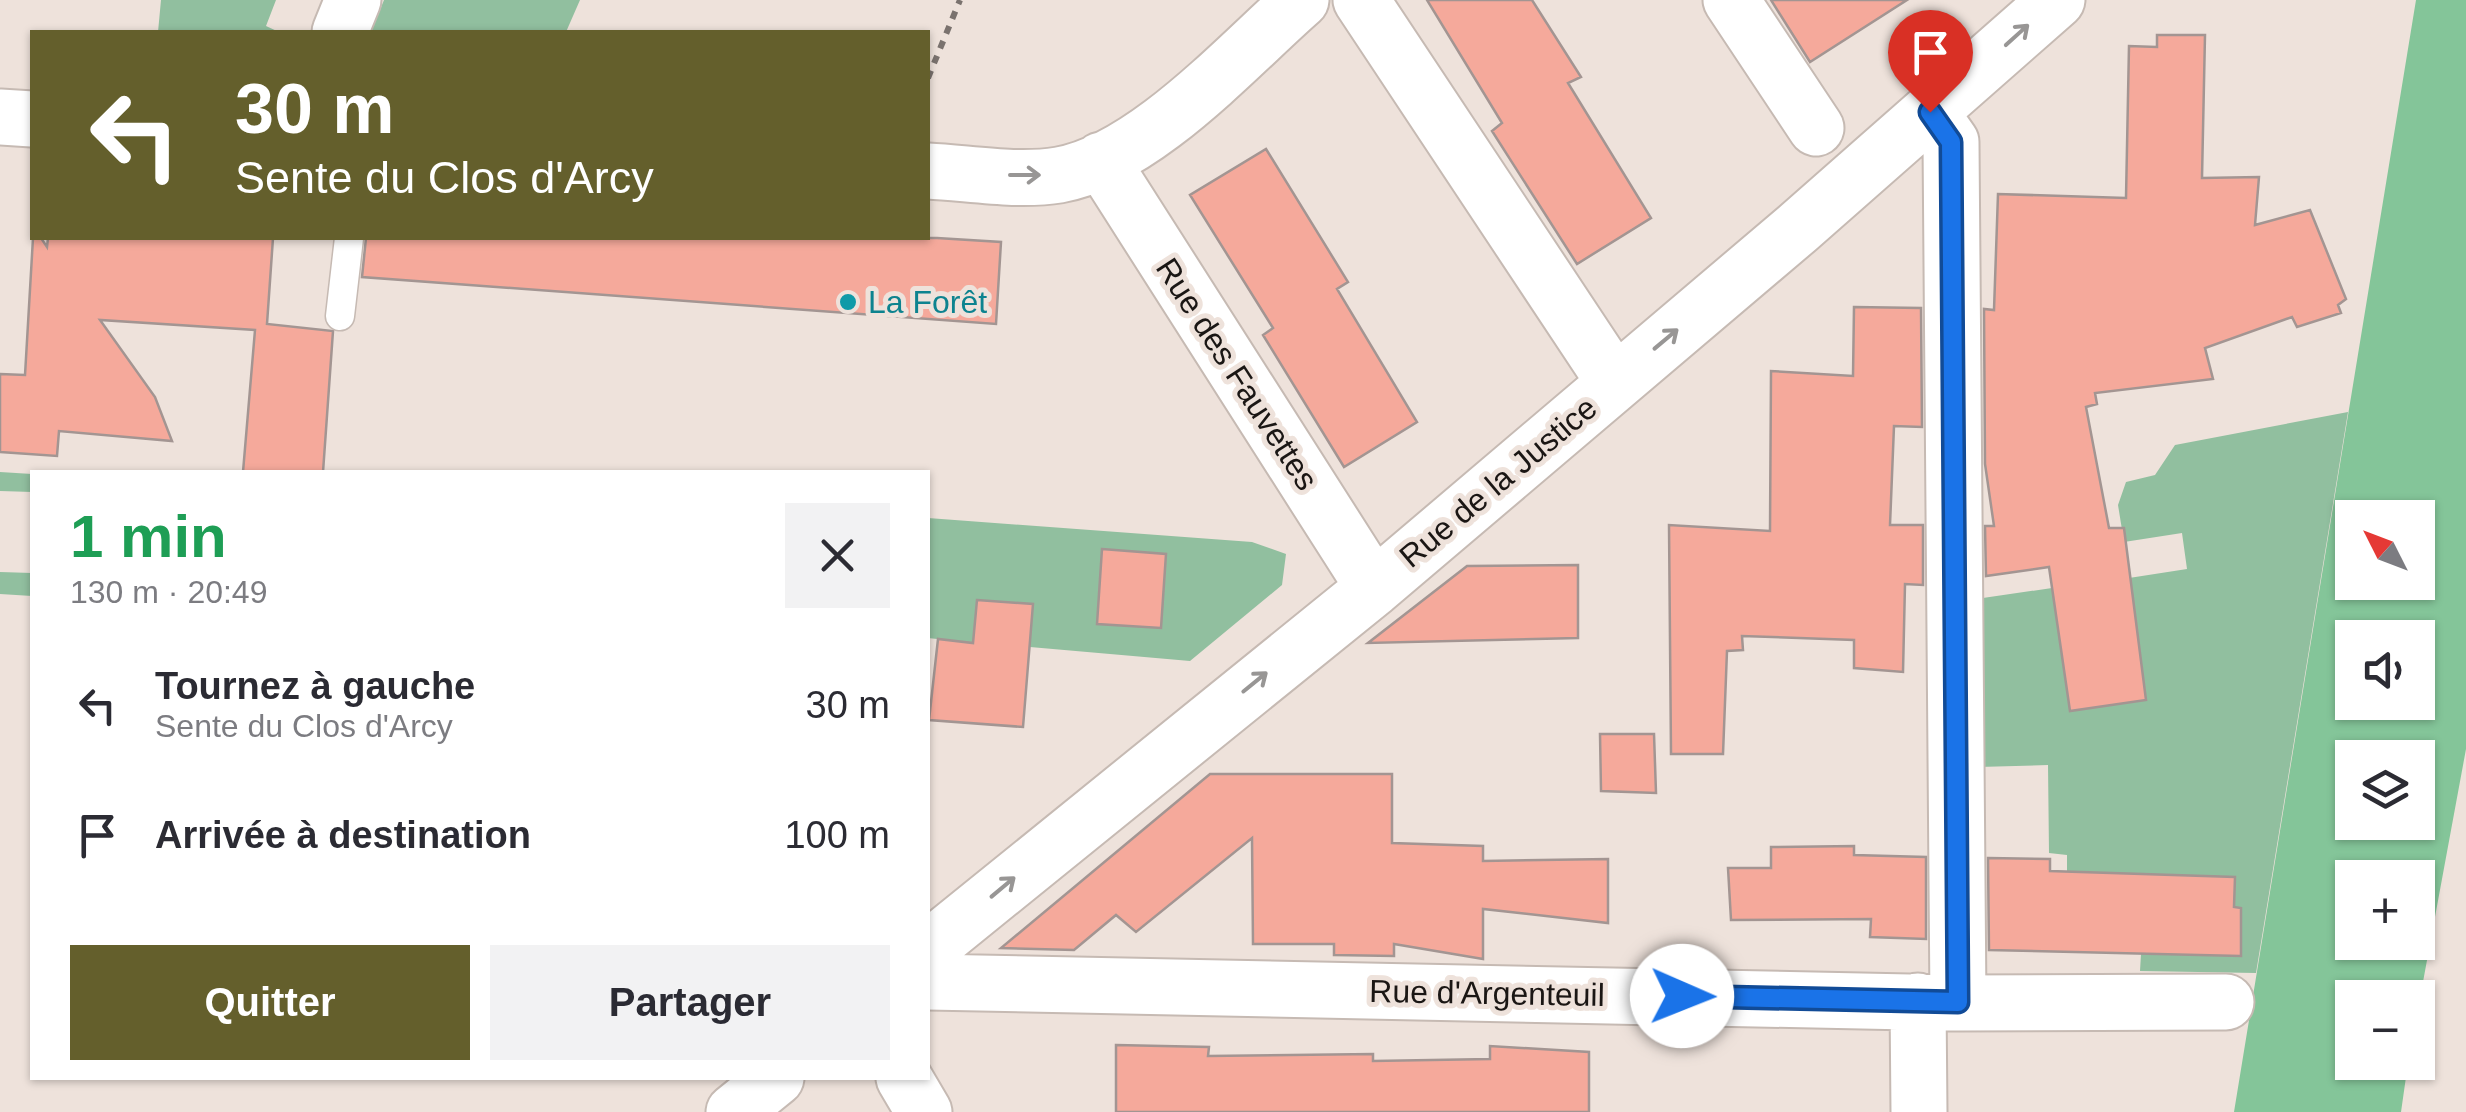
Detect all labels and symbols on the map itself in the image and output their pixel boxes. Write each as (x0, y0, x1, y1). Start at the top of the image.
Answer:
pin (1888, 10, 1973, 113)
one-way arrow (2004, 23, 2029, 46)
one-way arrow (1008, 166, 1040, 184)
street label: Rue des Fauvettes (1149, 252, 1325, 496)
place label: La Forêt (868, 284, 987, 320)
marker: La Forêt (837, 291, 859, 313)
one-way arrow (1653, 328, 1678, 351)
street label: Rue de la Justice (1392, 389, 1604, 575)
north arrow (2335, 500, 2435, 600)
one-way arrow (1241, 672, 1268, 693)
one-way arrow (989, 876, 1015, 898)
position arrow (1630, 944, 1734, 1048)
street label: Rue d'Argenteuil (1369, 973, 1605, 1013)

